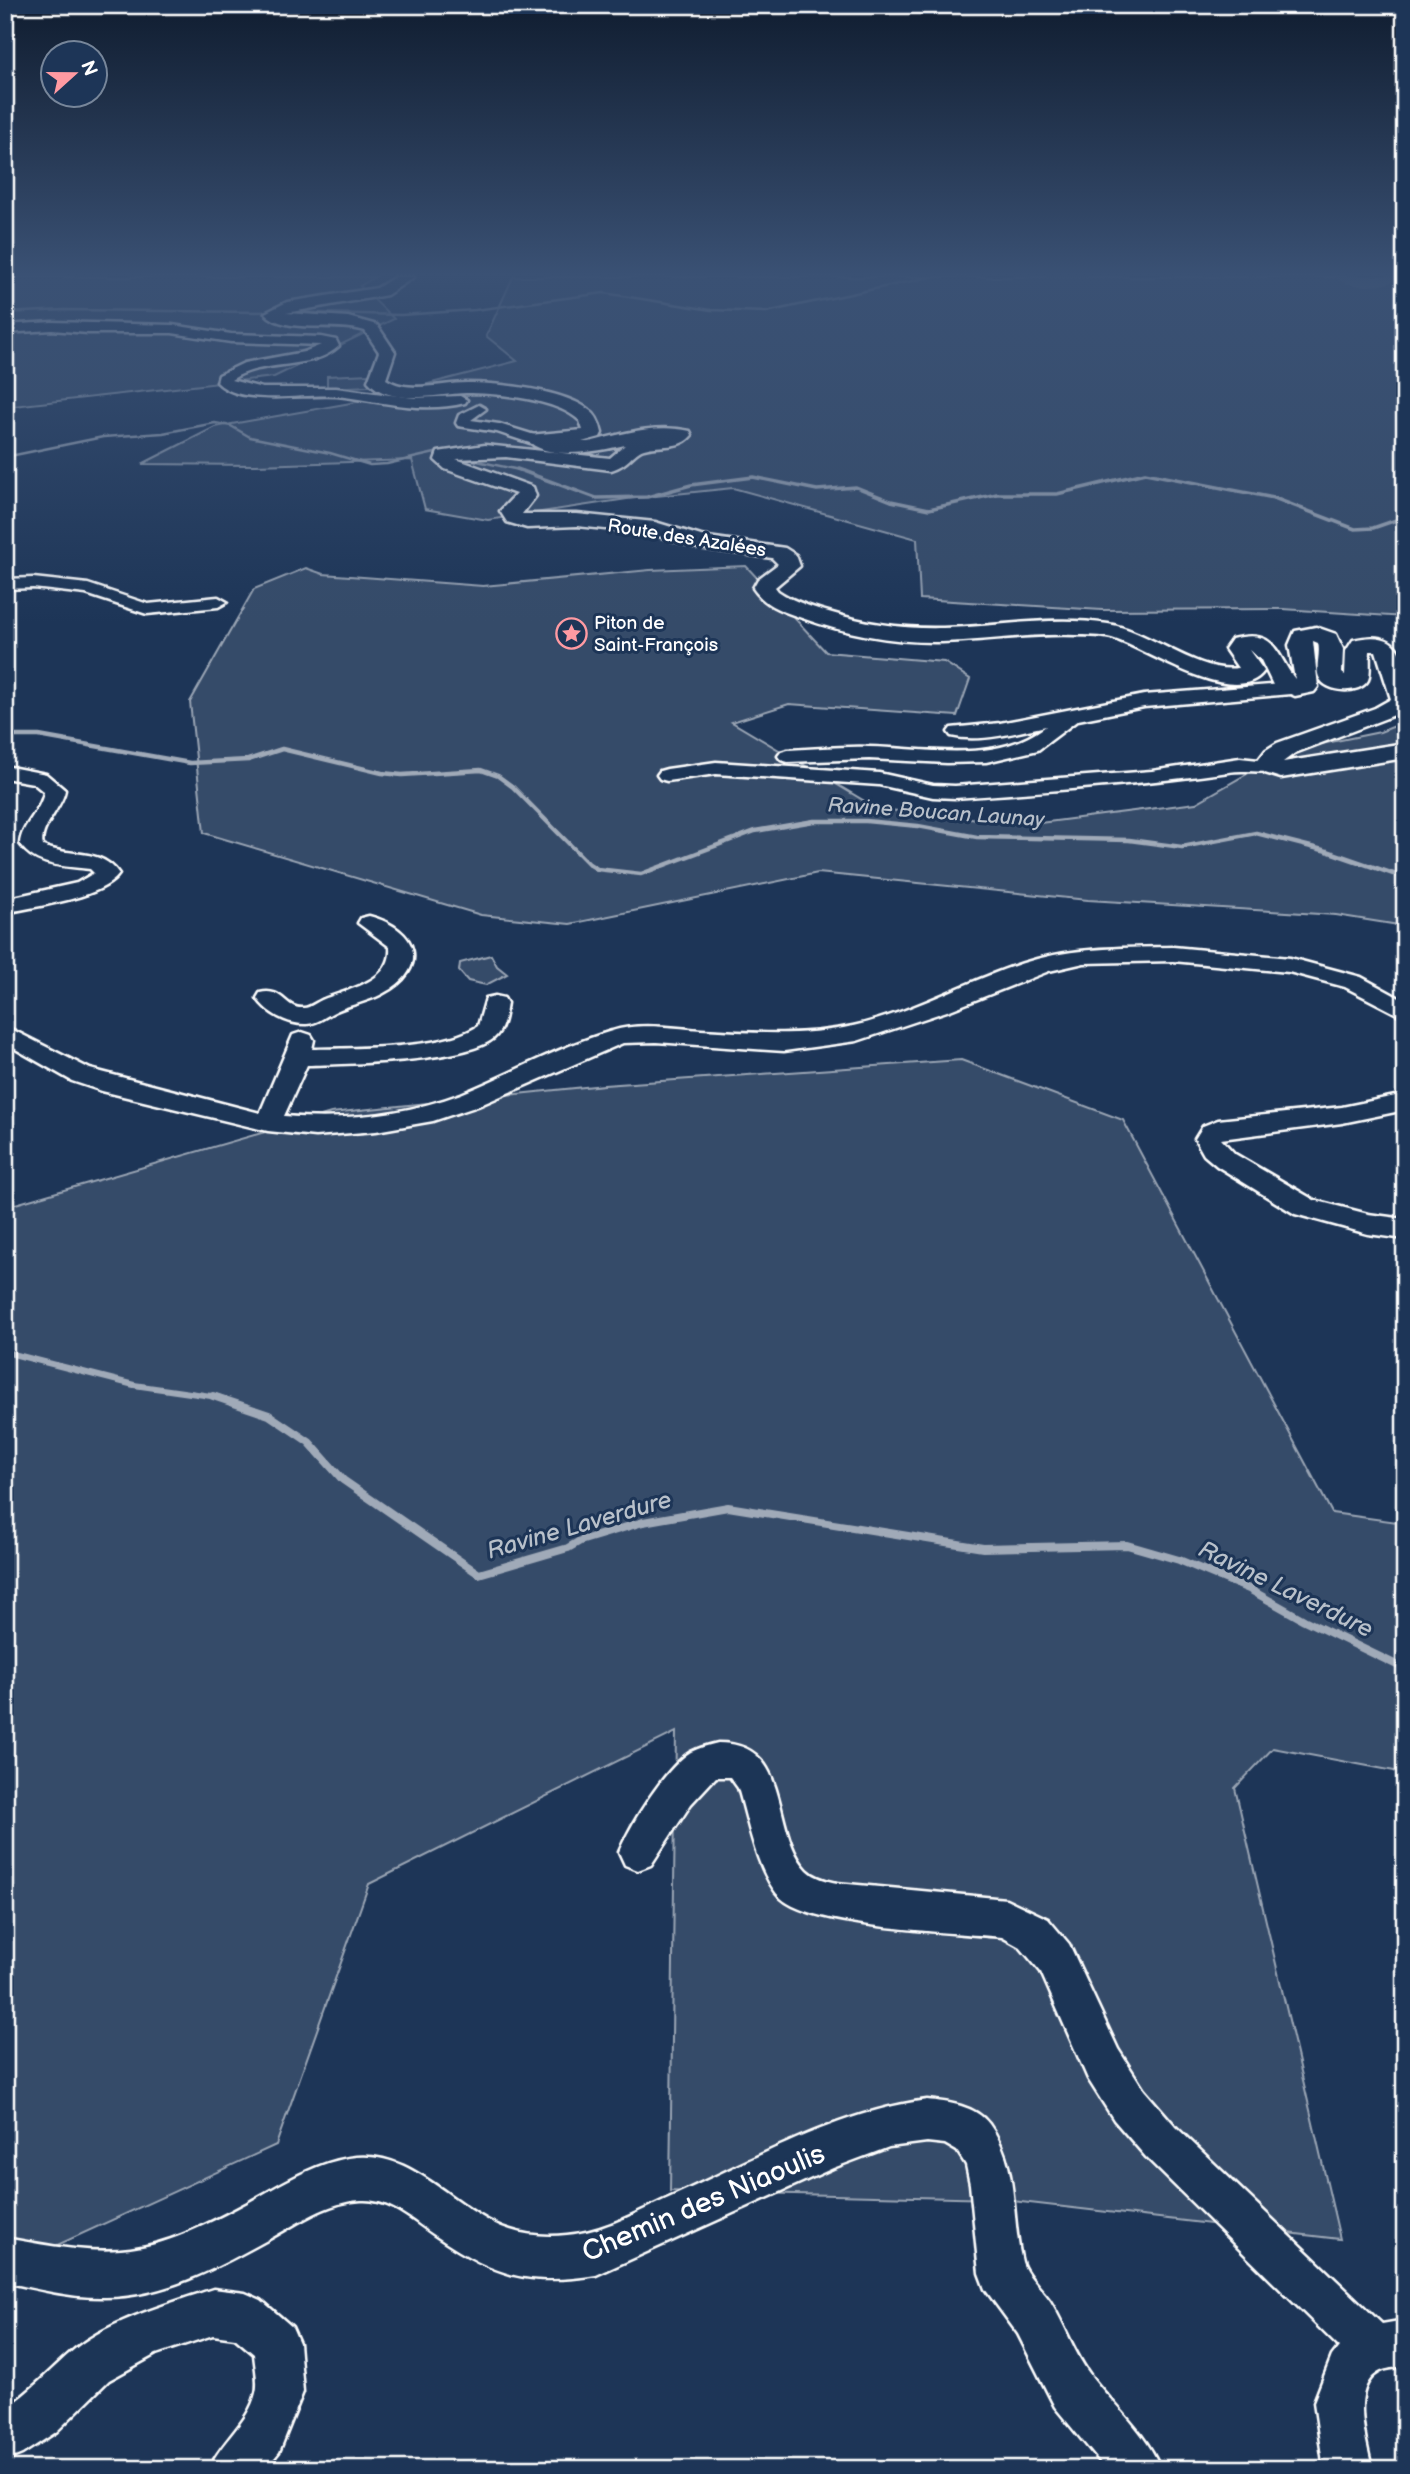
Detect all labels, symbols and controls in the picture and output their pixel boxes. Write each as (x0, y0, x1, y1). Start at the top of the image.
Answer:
north arrow (38, 38, 108, 108)
text: N (75, 58, 102, 79)
street label: Route des Azalées (606, 515, 768, 562)
place label: Piton de Saint-François (594, 612, 718, 657)
place icon: Piton de Saint-François (554, 616, 588, 650)
water label: Ravine Boucan Launay (827, 792, 1046, 833)
water label: Ravine Laverdure (484, 1485, 675, 1566)
water label: Ravine Laverdure (1194, 1535, 1378, 1644)
street label: Chemin des Niaoulis (577, 2137, 830, 2269)

